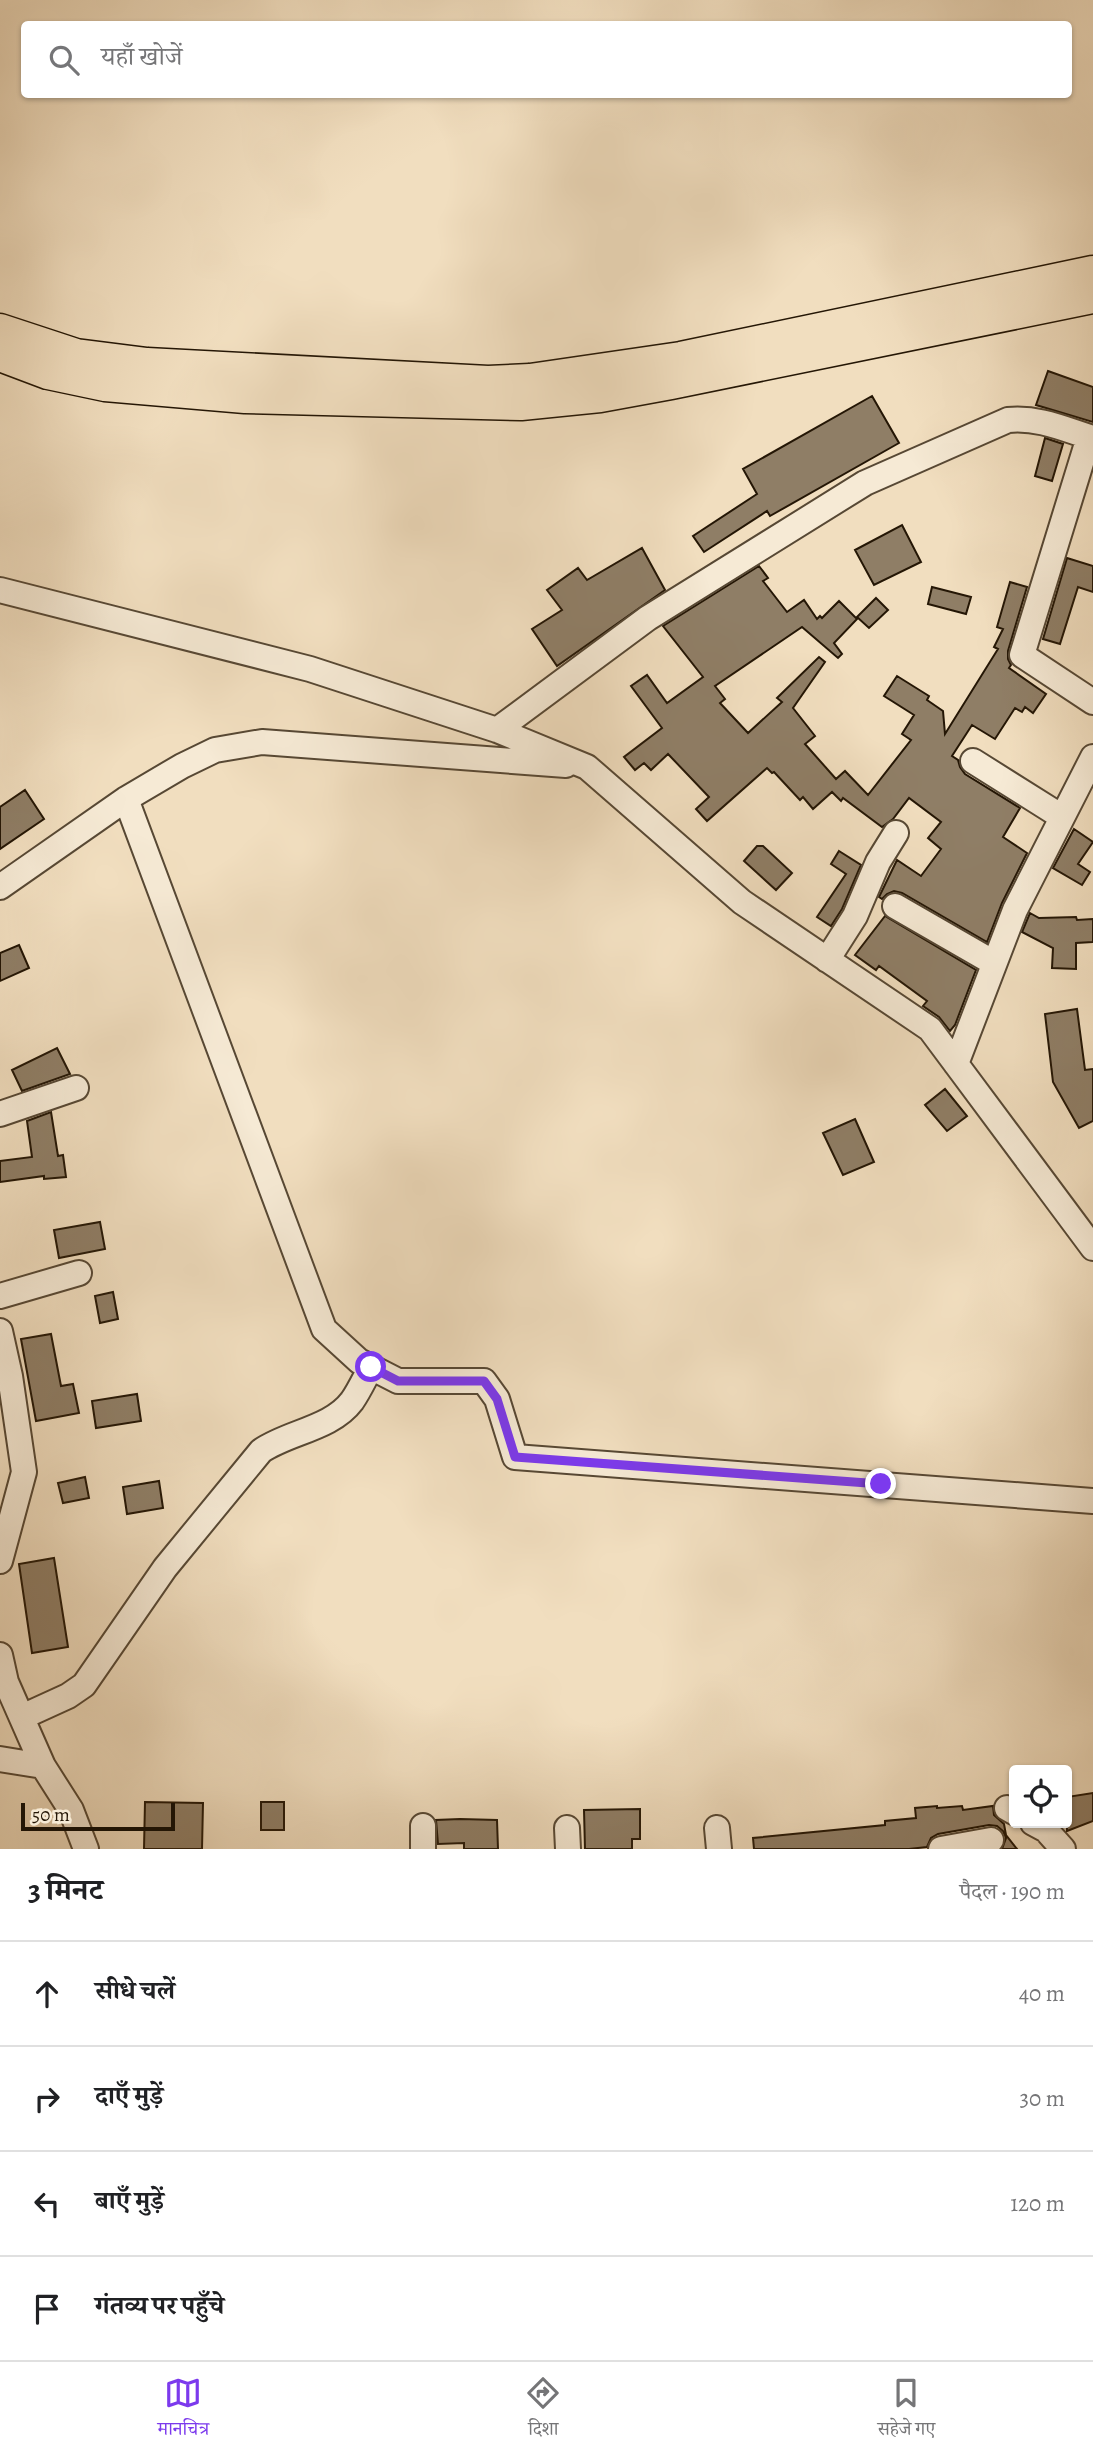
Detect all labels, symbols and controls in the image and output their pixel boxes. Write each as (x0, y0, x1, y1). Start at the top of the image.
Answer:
search box (21, 21, 1072, 98)
text: यहाँ खोजें (101, 39, 182, 74)
icon: search (45, 41, 83, 79)
route start (355, 1351, 386, 1382)
route end (865, 1468, 896, 1499)
map controls (1009, 1765, 1072, 1828)
button: locate (1009, 1765, 1072, 1828)
scale bar (21, 1800, 175, 1832)
text: 50 m (32, 1802, 70, 1828)
text: 3 मिनट (28, 1870, 103, 1910)
text: पैदल · 190 m (959, 1876, 1065, 1907)
text: सीधे चलें (95, 1973, 175, 2008)
icon: ahead (28, 1975, 66, 2013)
text: 40 m (1019, 1978, 1065, 2009)
text: दाएँ मुड़ें (95, 2078, 163, 2113)
icon: right (28, 2080, 66, 2118)
text: 30 m (1019, 2083, 1065, 2114)
text: बाएँ मुड़ें (95, 2183, 164, 2218)
icon: left (28, 2185, 66, 2223)
text: 120 m (1010, 2188, 1065, 2219)
text: गंतव्य पर पहुँचे (95, 2288, 224, 2323)
icon: arrive (28, 2290, 66, 2328)
tab: मानचित्र (158, 2374, 209, 2447)
tab: दिशा (524, 2374, 562, 2447)
tab: सहेजे गए (878, 2374, 935, 2447)

